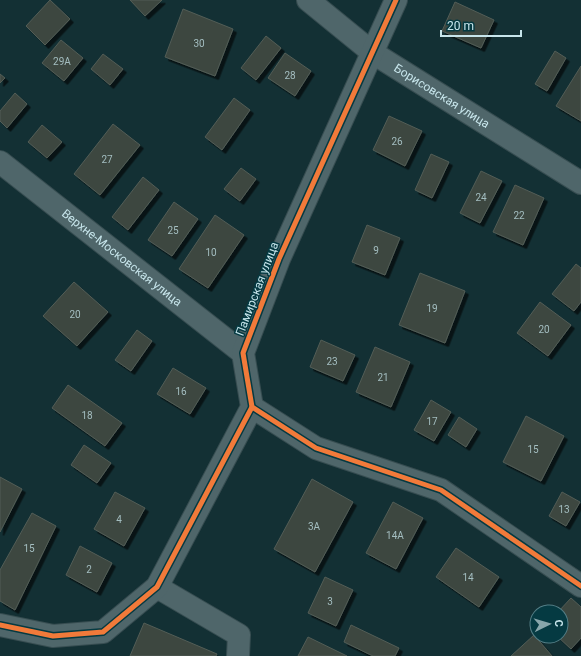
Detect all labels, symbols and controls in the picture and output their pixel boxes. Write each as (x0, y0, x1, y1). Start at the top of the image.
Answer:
scale bar (441, 12, 521, 38)
text: 20 m (447, 19, 474, 33)
house number: 30 (193, 38, 205, 49)
house number: 29А (53, 56, 71, 67)
street label: Борисовская улица (391, 61, 492, 131)
house number: 28 (284, 70, 296, 81)
house number: 26 (391, 136, 403, 147)
house number: 27 (101, 154, 113, 165)
house number: 24 (475, 192, 487, 203)
street label: Верхне-Московская улица (59, 206, 185, 309)
house number: 22 (513, 210, 525, 221)
house number: 25 (167, 225, 179, 236)
street label: Памирская улица (233, 240, 281, 338)
house number: 9 (373, 245, 379, 256)
house number: 10 (205, 247, 217, 258)
house number: 19 (426, 303, 438, 314)
house number: 20 (69, 309, 81, 320)
house number: 20 (538, 324, 550, 335)
house number: 23 (326, 356, 338, 367)
house number: 21 (377, 372, 389, 383)
house number: 16 (175, 386, 187, 397)
house number: 18 (81, 410, 93, 421)
house number: 17 (426, 416, 438, 427)
house number: 15 (527, 444, 539, 455)
house number: 13 (558, 504, 570, 515)
house number: 4 (116, 514, 122, 525)
house number: 3А (308, 521, 321, 532)
house number: 14А (386, 530, 404, 541)
house number: 15 (23, 543, 35, 554)
house number: 2 (86, 564, 92, 575)
house number: 14 (462, 572, 474, 583)
house number: 3 (327, 596, 333, 607)
north arrow (529, 604, 569, 644)
text: С (552, 619, 565, 627)

